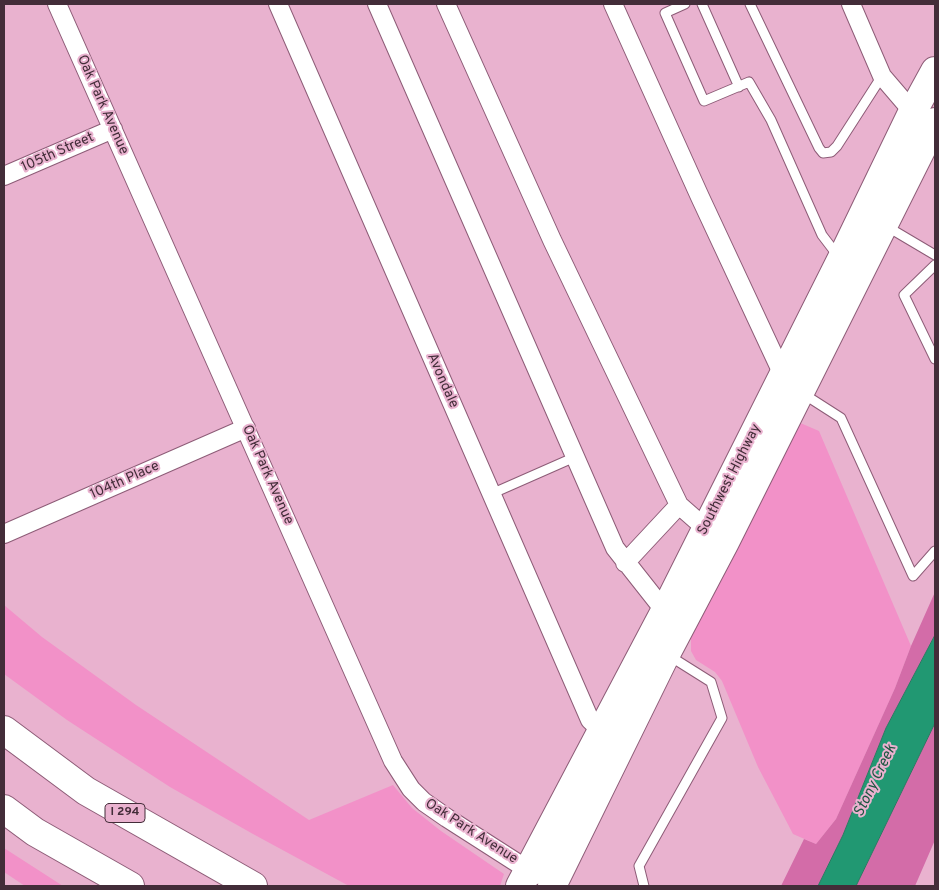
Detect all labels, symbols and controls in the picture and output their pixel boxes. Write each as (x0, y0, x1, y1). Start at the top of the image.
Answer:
street label: Oak Park Avenue (73, 53, 131, 157)
street label: 105th Street (19, 130, 97, 176)
street label: Avondale (422, 351, 462, 411)
street label: Southwest Highway (695, 422, 765, 538)
street label: Oak Park Avenue (238, 423, 296, 527)
street label: 104th Place (88, 458, 162, 504)
water label: Stony Creek (851, 742, 901, 820)
street label: Oak Park Avenue (422, 796, 520, 868)
road number: I 294 (105, 804, 145, 822)

